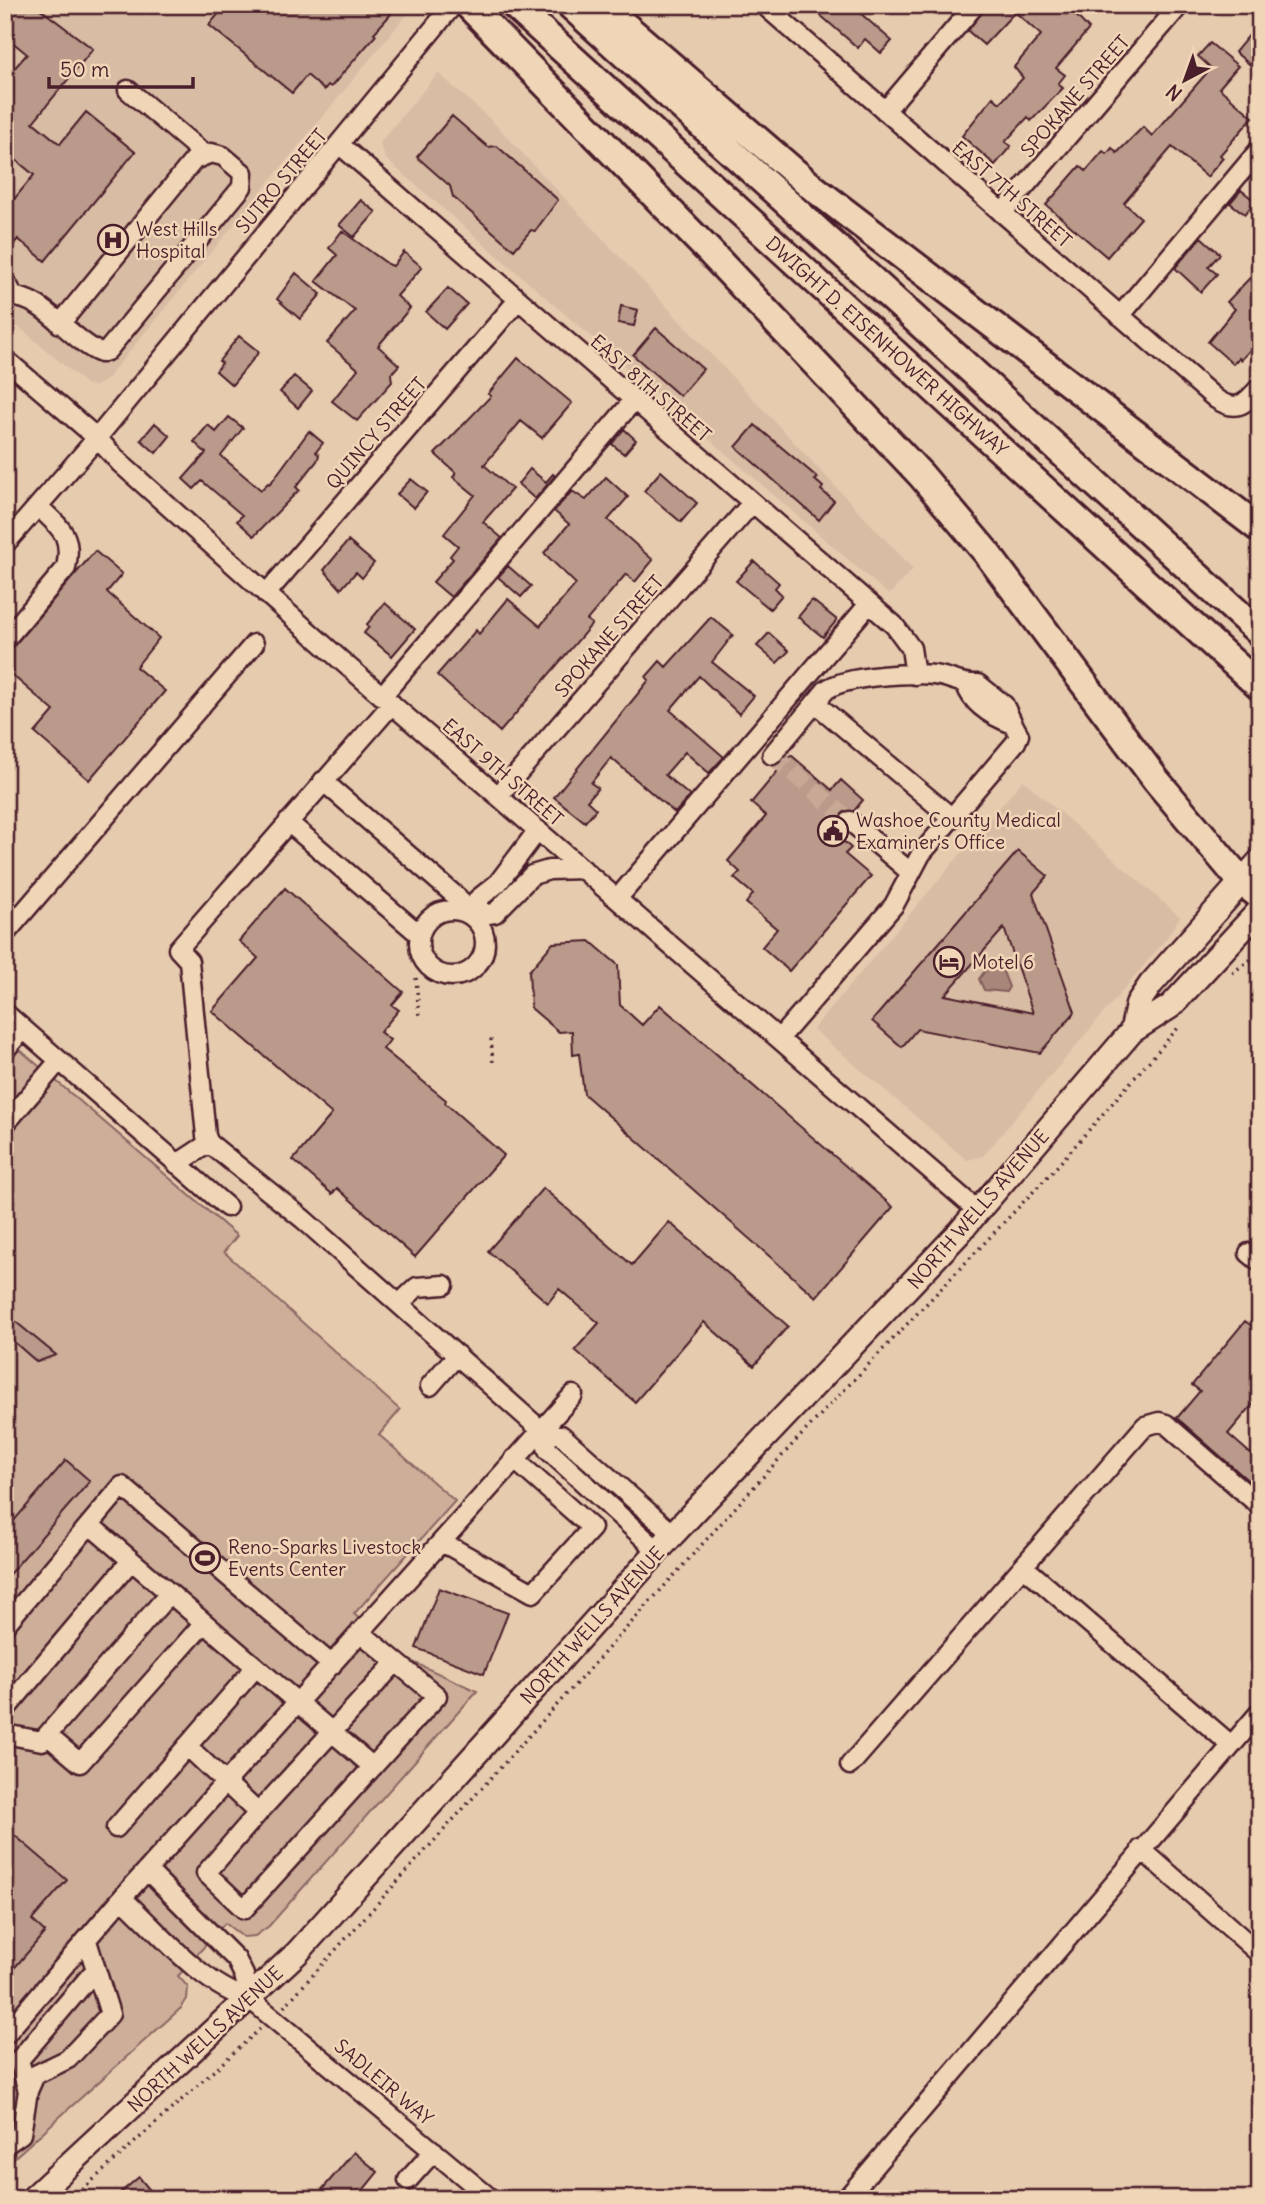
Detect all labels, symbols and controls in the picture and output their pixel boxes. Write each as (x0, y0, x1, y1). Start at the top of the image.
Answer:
street label: SPOKANE STREET (1015, 30, 1135, 162)
scale bar (49, 46, 192, 90)
north arrow (1150, 46, 1220, 116)
text: 50 m (60, 56, 109, 83)
text: N (1161, 79, 1187, 106)
street label: SUTRO STREET (230, 124, 332, 238)
street label: EAST 7TH STREET (947, 136, 1077, 252)
place label: West Hills Hospital (136, 217, 217, 263)
hospital icon: West Hills Hospital (96, 223, 130, 257)
street label: DWIGHT D. EISENHOWER HIGHWAY (761, 231, 1013, 461)
street label: EAST 8TH STREET (586, 329, 716, 447)
street label: QUINCY STREET (321, 372, 431, 494)
street label: SPOKANE STREET (549, 570, 669, 702)
street label: EAST 9TH STREET (438, 713, 568, 831)
place label: Washoe County Medical Examiner’s Office (856, 808, 1061, 854)
public building icon: Washoe County Medical Examiner’s Office (816, 814, 850, 848)
hotel icon: Motel 6 (932, 945, 966, 979)
place label: Motel 6 (972, 950, 1034, 974)
street label: NORTH WELLS AVENUE (902, 1124, 1054, 1294)
place label: Reno-Sparks Livestock Events Center (228, 1535, 422, 1581)
sports icon: Reno-Sparks Livestock Events Center (188, 1541, 222, 1575)
street label: NORTH WELLS AVENUE (515, 1541, 669, 1709)
street label: NORTH WELLS AVENUE (122, 1961, 288, 2117)
street label: SADLEIR WAY (330, 2034, 439, 2131)

